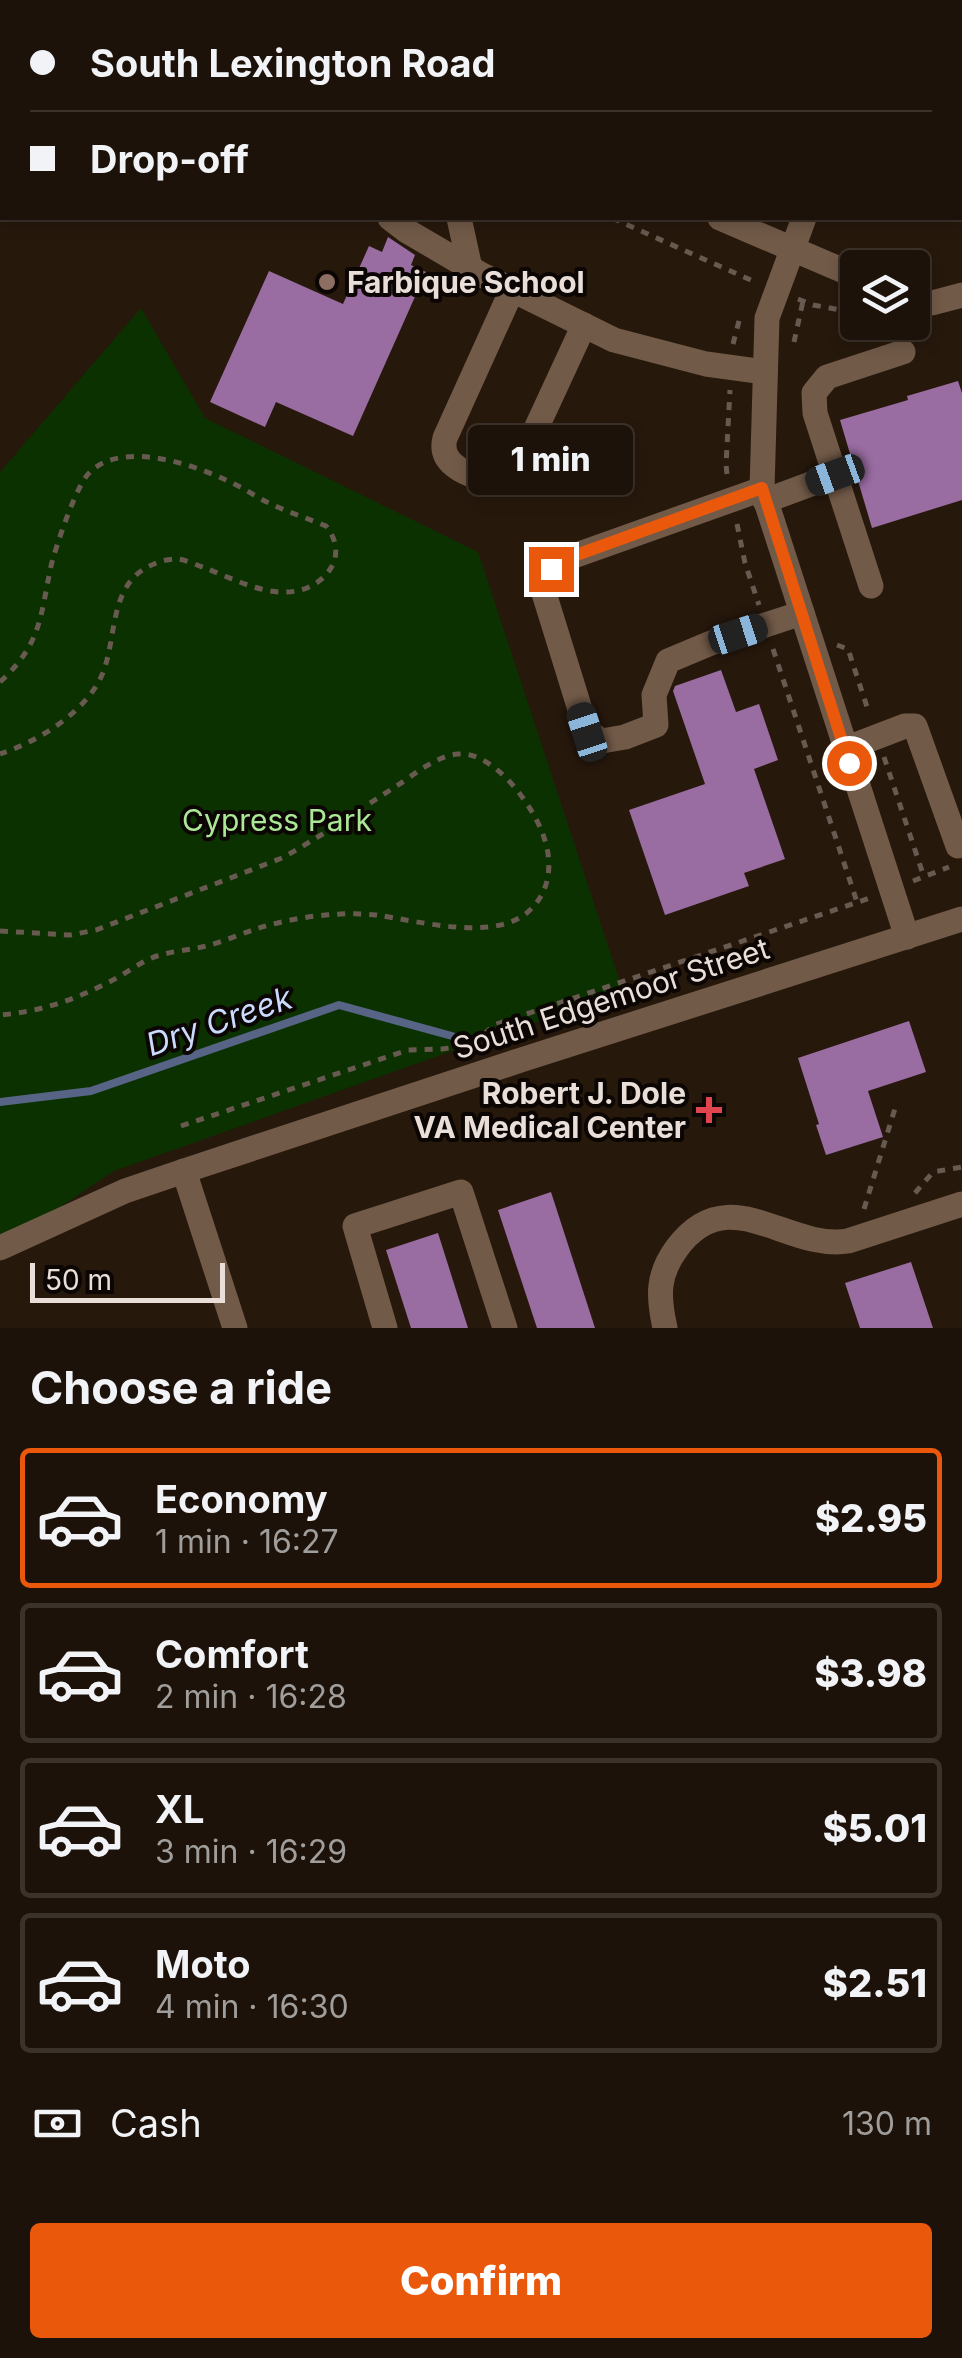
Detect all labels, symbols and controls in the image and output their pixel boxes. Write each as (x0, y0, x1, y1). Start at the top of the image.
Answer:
text: South Lexington Road (90, 40, 496, 86)
text: Drop-off (90, 136, 249, 182)
map controls (840, 250, 930, 340)
button: layers (840, 250, 930, 340)
place label: Farbique School (347, 264, 585, 300)
marker: Farbique School (316, 271, 338, 293)
callout: 1 min (468, 424, 634, 494)
text: 1 min (510, 440, 591, 479)
car (802, 451, 868, 499)
route end (529, 547, 574, 592)
car (705, 610, 771, 658)
car (563, 699, 611, 765)
route start (827, 741, 872, 786)
park label: Cypress Park (182, 802, 372, 838)
street label: South Edgemoor Street (449, 930, 774, 1066)
water label: Dry Creek (141, 977, 299, 1064)
place label: Robert J. Dole VA Medical Center (413, 1075, 686, 1145)
marker: Robert J. Dole VA Medical Center (696, 1097, 722, 1123)
scale bar (30, 1258, 225, 1302)
text: 50 m (45, 1263, 112, 1297)
text: Choose a ride (30, 1360, 332, 1415)
icon: car (35, 1473, 125, 1563)
text: Economy (155, 1476, 328, 1522)
text: $2.95 (815, 1495, 927, 1541)
text: 1 min · 16:27 (155, 1522, 339, 1561)
icon: car (35, 1628, 125, 1718)
text: Comfort (155, 1631, 309, 1677)
text: $3.98 (815, 1650, 927, 1696)
text: 2 min · 16:28 (155, 1677, 347, 1716)
icon: car (35, 1783, 125, 1873)
text: XL (155, 1786, 205, 1832)
text: $5.01 (823, 1805, 927, 1851)
text: 3 min · 16:29 (155, 1832, 347, 1871)
icon: car (35, 1938, 125, 2028)
text: Moto (155, 1941, 251, 1987)
text: $2.51 (823, 1960, 927, 2006)
text: 4 min · 16:30 (155, 1987, 349, 2026)
icon: cash (30, 2096, 85, 2151)
text: Cash (110, 2100, 202, 2146)
text: 130 m (842, 2104, 932, 2143)
button: Confirm (30, 2223, 932, 2338)

